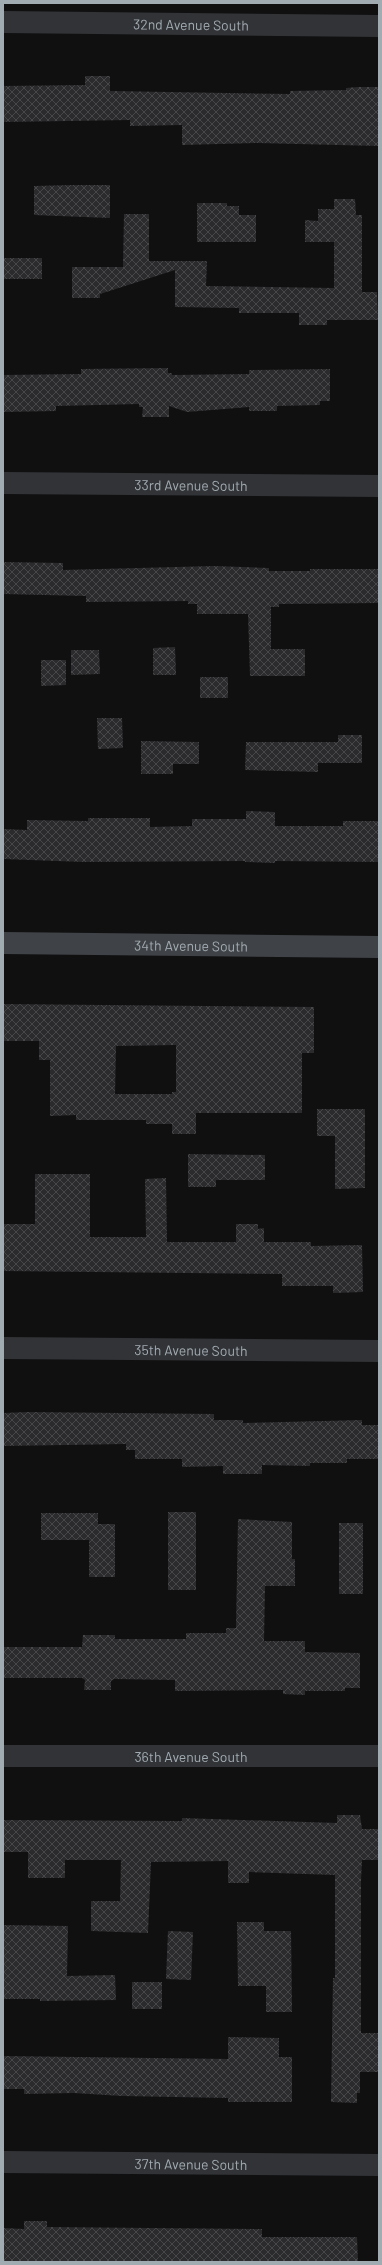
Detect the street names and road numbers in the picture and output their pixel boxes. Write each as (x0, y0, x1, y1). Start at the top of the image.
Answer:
street label: 32nd Avenue South (133, 15, 249, 33)
street label: 33rd Avenue South (134, 476, 248, 493)
street label: 34th Avenue South (134, 936, 248, 954)
street label: 35th Avenue South (134, 1341, 248, 1358)
street label: 36th Avenue South (134, 1748, 248, 1765)
street label: 37th Avenue South (135, 2155, 247, 2172)

